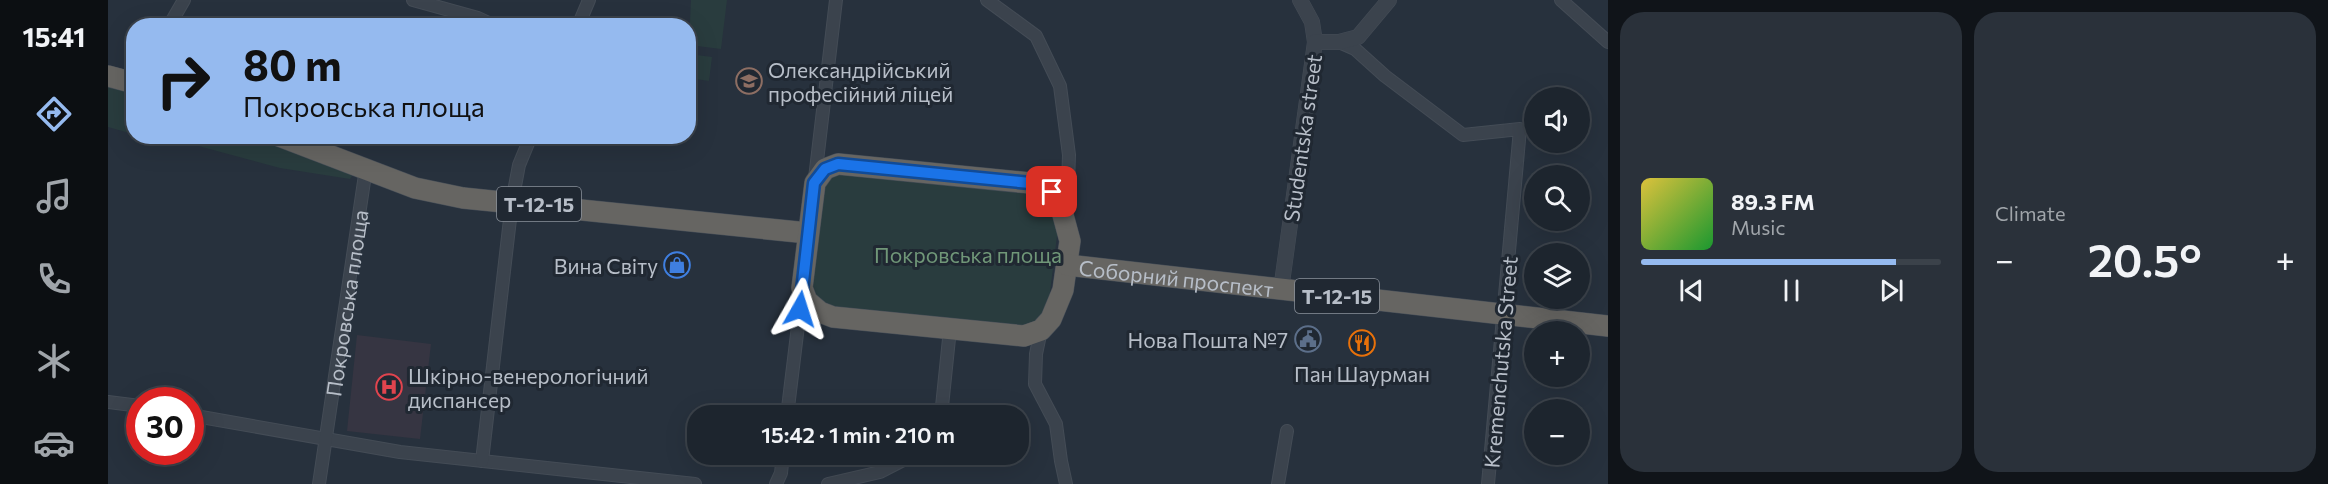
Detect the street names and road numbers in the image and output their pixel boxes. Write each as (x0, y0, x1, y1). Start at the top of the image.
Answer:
street label: Studentska street (1278, 53, 1326, 223)
road number: Т-12-15 (497, 187, 581, 221)
street label: Покровська площа (320, 208, 372, 398)
street label: Соборний проспект (1078, 254, 1275, 301)
street label: Kremenchutska Street (1478, 255, 1522, 469)
road number: Т-12-15 (1295, 279, 1379, 313)

